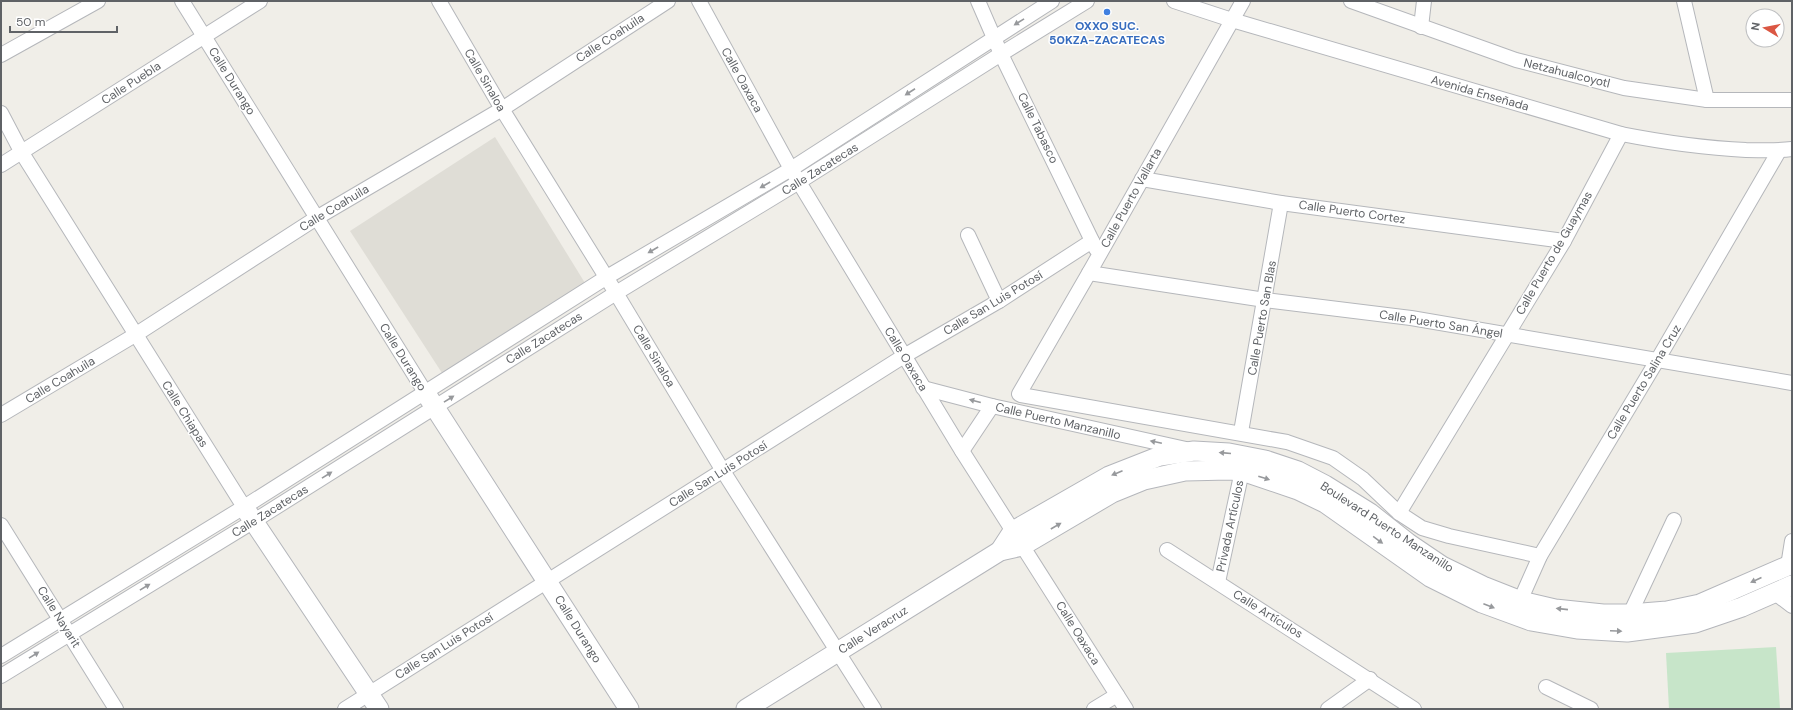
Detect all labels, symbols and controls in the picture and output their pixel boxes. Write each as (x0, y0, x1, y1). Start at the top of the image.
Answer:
marker: OXXO SUC. 50KZA-ZACATECAS (1102, 7, 1112, 17)
scale bar (10, 8, 117, 34)
north arrow (1745, 8, 1785, 48)
street label: Calle Coahuila (573, 10, 647, 66)
text: 50 m (16, 14, 45, 30)
one-way arrow (1013, 18, 1025, 25)
place label: OXXO SUC. 50KZA-ZACATECAS (1049, 18, 1165, 48)
text: N (1748, 21, 1763, 31)
street label: Calle Durango (205, 44, 259, 118)
street label: Calle Oaxaca (718, 45, 766, 115)
street label: Calle Sinaloa (461, 46, 509, 114)
street label: Netzahualcoyotl (1522, 55, 1612, 91)
street label: Calle Puebla (98, 58, 164, 108)
street label: Avenida Enseñada (1429, 71, 1531, 115)
one-way arrow (904, 88, 915, 96)
street label: Calle Tabasco (1014, 90, 1062, 166)
street label: Calle Zacatecas (779, 139, 861, 199)
street label: Calle Puerto Vallarta (1097, 145, 1165, 251)
street label: Calle Coahuila (296, 181, 372, 235)
one-way arrow (759, 181, 771, 188)
street label: Calle Puerto de Guaymas (1512, 188, 1596, 318)
street label: Calle Puerto Cortez (1298, 197, 1406, 227)
one-way arrow (647, 247, 659, 254)
street label: Calle Puerto San Blas (1244, 259, 1280, 377)
street label: Calle San Luis Potosí (940, 267, 1046, 339)
street label: Calle Puerto San Ángel (1378, 306, 1504, 342)
street label: Calle Zacatecas (503, 308, 585, 368)
street label: Calle Durango (376, 320, 430, 394)
street label: Calle Sinaloa (629, 322, 679, 390)
street label: Calle Puerto Salina Cruz (1603, 322, 1685, 442)
street label: Calle Oaxaca (881, 324, 931, 394)
street label: Calle Coahuila (22, 353, 98, 407)
street label: Calle Chiapas (158, 378, 212, 450)
one-way arrow (444, 395, 454, 403)
one-way arrow (968, 398, 981, 404)
street label: Calle Puerto Manzanillo (994, 399, 1122, 443)
street label: Calle San Luis Potosí (666, 437, 771, 511)
one-way arrow (1150, 439, 1162, 445)
one-way arrow (1219, 450, 1231, 456)
one-way arrow (1111, 470, 1122, 476)
one-way arrow (322, 471, 332, 479)
one-way arrow (1259, 476, 1271, 482)
street label: Boulevard Puerto Manzanillo (1317, 478, 1457, 576)
street label: Privada Artículos (1212, 479, 1248, 573)
street label: Calle Zacatecas (229, 481, 311, 541)
one-way arrow (1050, 523, 1062, 530)
one-way arrow (1372, 536, 1383, 544)
one-way arrow (1750, 578, 1762, 584)
street label: Calle Nayarit (34, 583, 84, 651)
one-way arrow (140, 583, 150, 591)
street label: Calle Artículos (1230, 586, 1306, 642)
street label: Calle Durango (551, 592, 605, 666)
street label: Calle Oaxaca (1052, 598, 1104, 668)
street label: Calle Veracruz (835, 602, 911, 658)
one-way arrow (1484, 603, 1496, 609)
one-way arrow (1556, 606, 1568, 613)
street label: Calle San Luis Potosí (392, 609, 497, 683)
one-way arrow (1610, 628, 1622, 635)
one-way arrow (29, 651, 39, 659)

